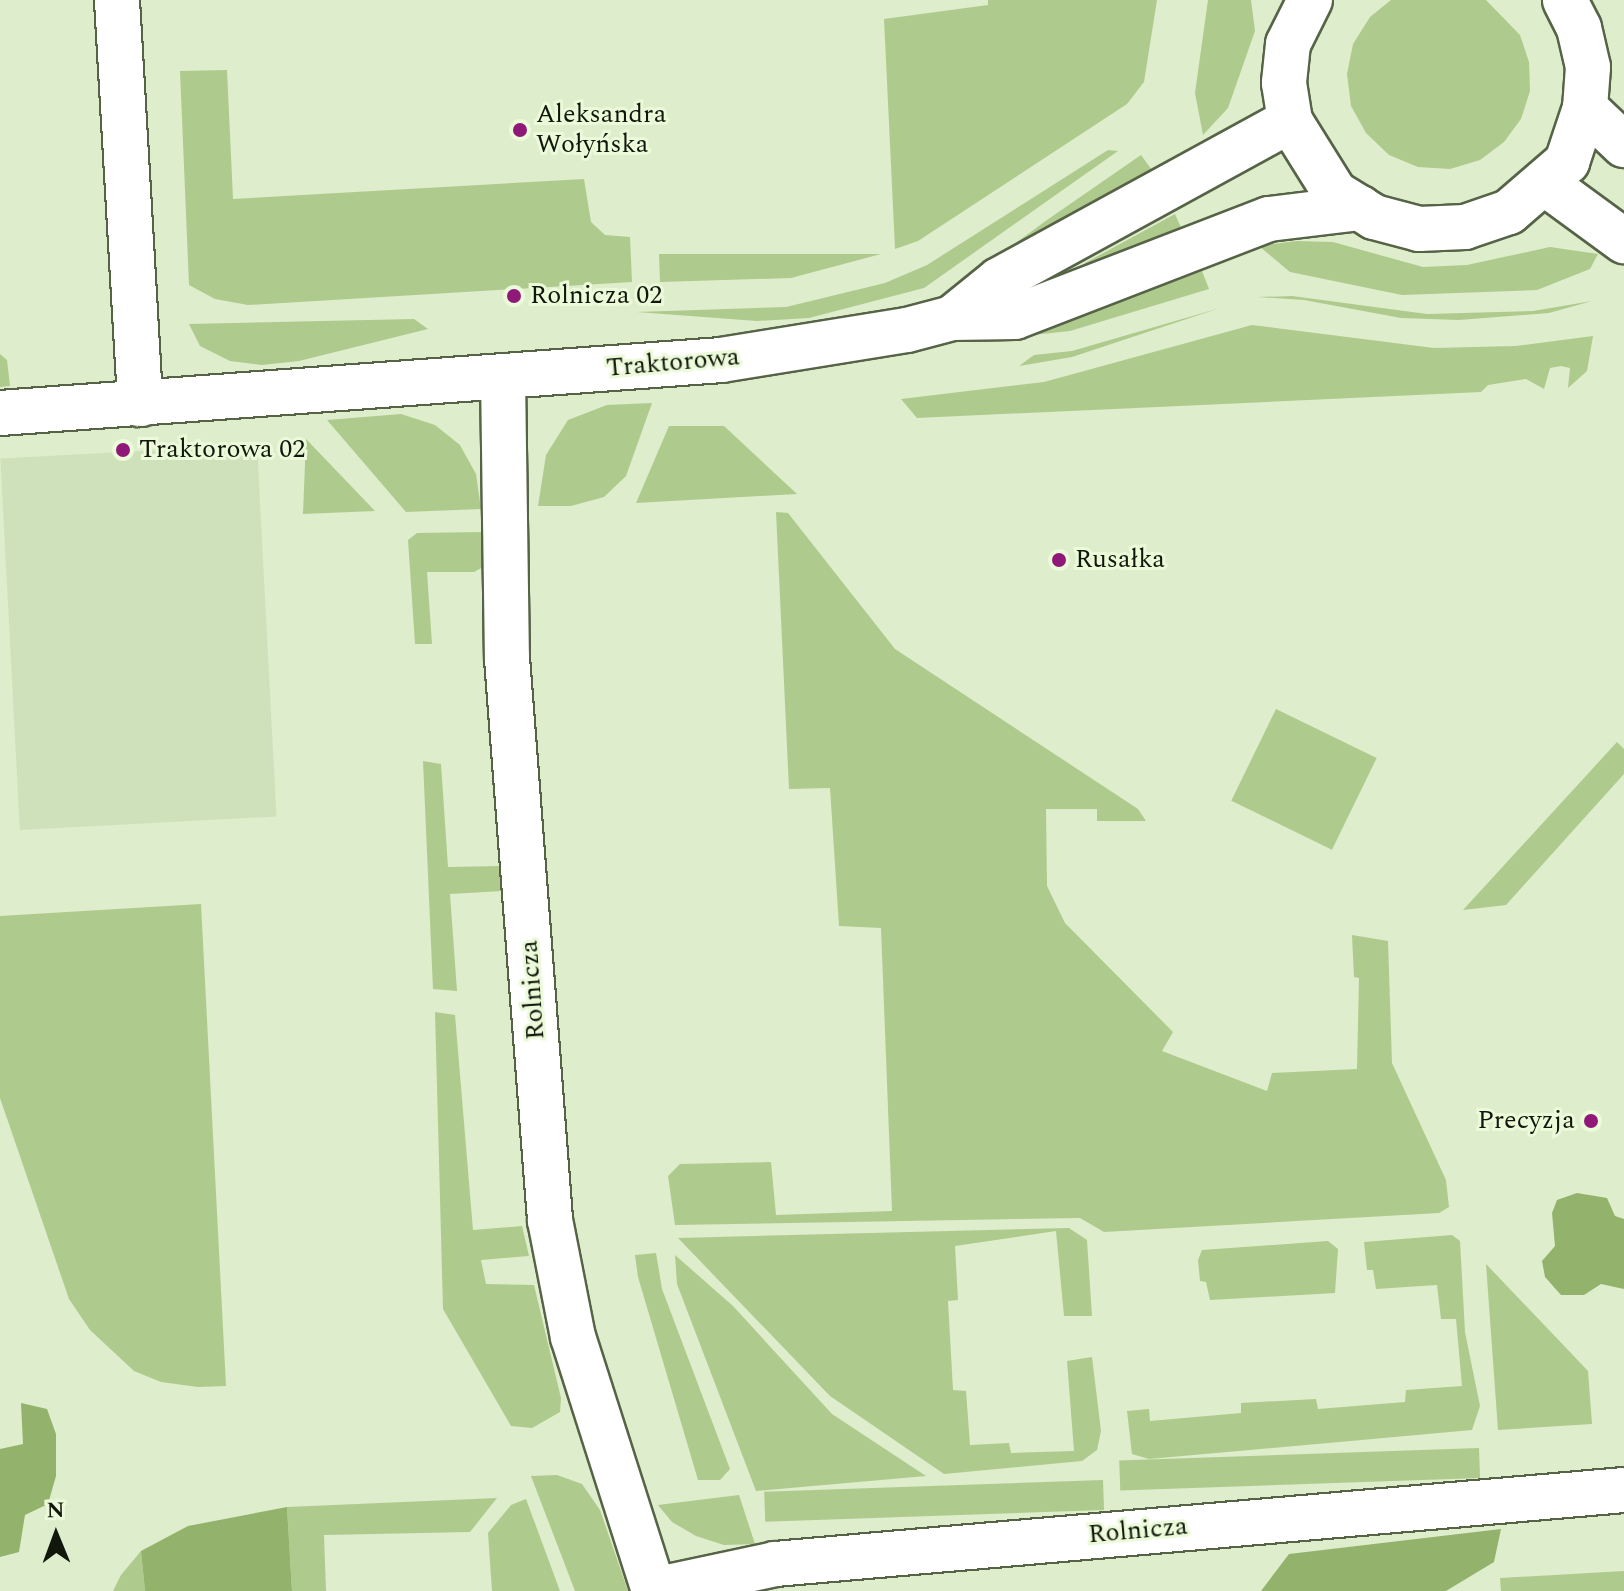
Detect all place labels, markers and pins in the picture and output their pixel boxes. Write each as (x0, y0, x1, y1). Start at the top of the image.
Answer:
place label: Aleksandra Wołyńska (536, 99, 666, 160)
marker: Aleksandra Wołyńska (511, 121, 529, 139)
place label: Rolnicza 02 (530, 280, 662, 312)
marker: Rolnicza 02 (505, 287, 523, 305)
place label: Traktorowa 02 (139, 434, 305, 466)
marker: Traktorowa 02 (114, 441, 132, 459)
place label: Rusałka (1075, 544, 1165, 576)
marker: Rusałka (1050, 551, 1068, 569)
place label: Precyzja (1477, 1105, 1575, 1137)
marker: Precyzja (1582, 1112, 1600, 1130)

